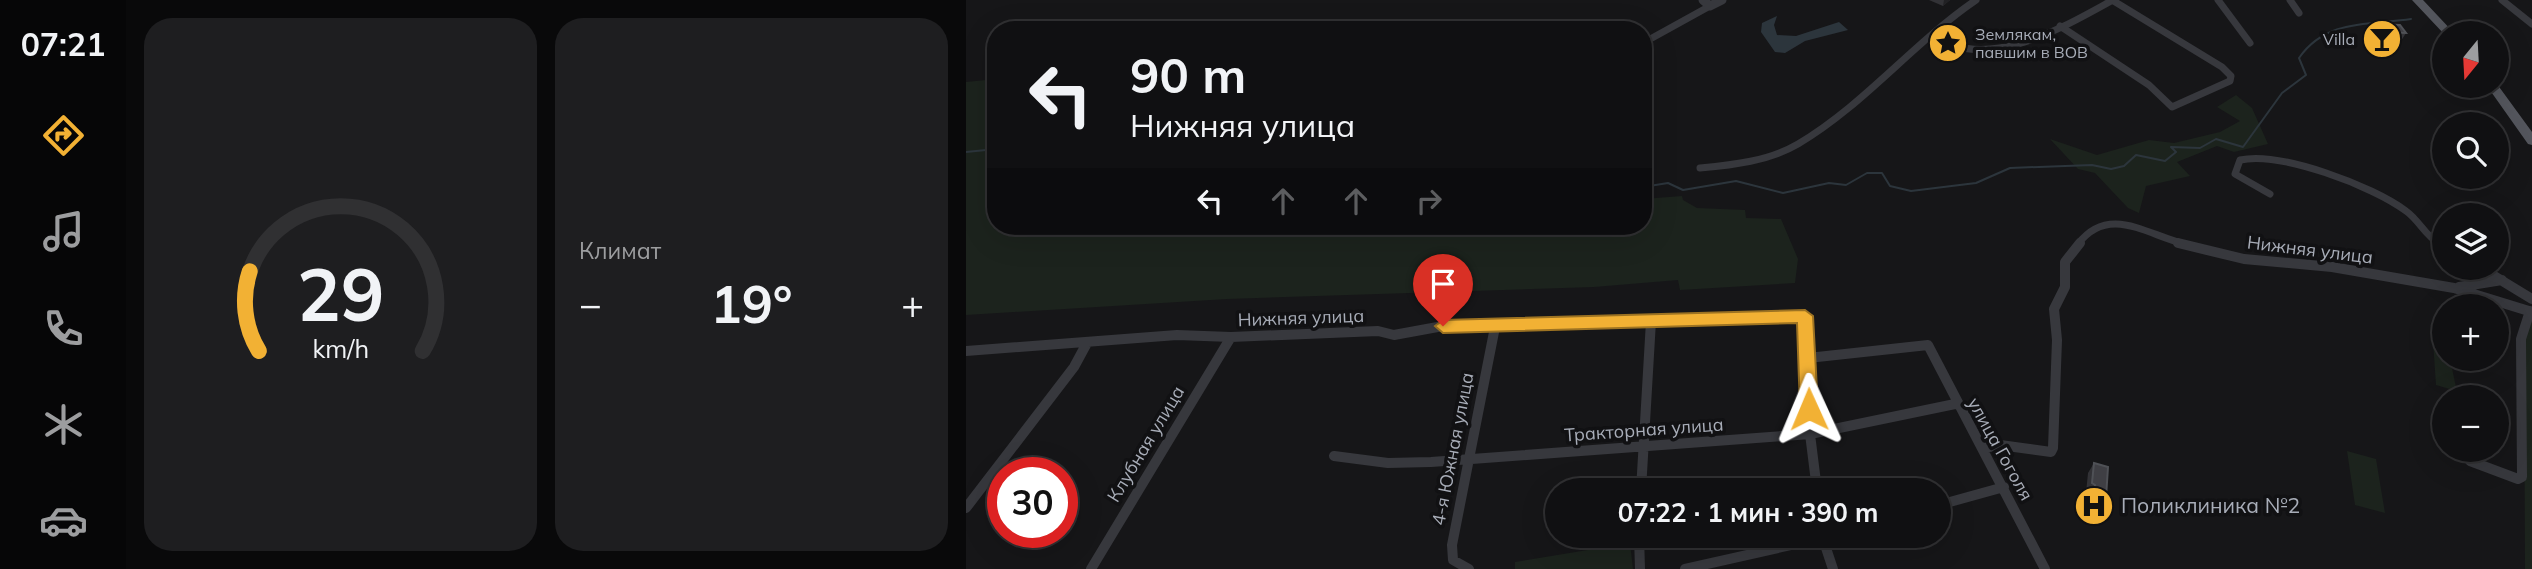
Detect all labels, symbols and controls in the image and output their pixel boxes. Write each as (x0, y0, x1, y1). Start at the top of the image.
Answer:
bar icon: Villa (2361, 18, 2403, 60)
north arrow (2432, 21, 2510, 98)
map controls (2432, 21, 2509, 462)
place icon: Землякам, павшим в ВОВ (1927, 22, 1969, 64)
text: 07:21 (21, 24, 105, 64)
place label: Землякам, павшим в ВОВ (1975, 24, 2088, 62)
place label: Villa (2323, 29, 2355, 49)
text: 90 m (1130, 44, 1246, 105)
icon: left (1015, 49, 1106, 140)
text: Нижняя улица (1130, 105, 1355, 145)
icon: directions (39, 111, 88, 160)
button: search (2432, 112, 2509, 189)
icon: left (1191, 182, 1229, 220)
icon: ahead (1264, 182, 1302, 220)
icon: ahead (1337, 182, 1375, 220)
icon: right (1410, 182, 1448, 220)
button: layers (2432, 203, 2509, 280)
icon: music (39, 207, 88, 256)
street label: Нижняя улица (2246, 230, 2374, 269)
text: Климат (579, 236, 661, 265)
text: 29 (297, 248, 384, 339)
pin (1413, 254, 1473, 326)
icon: arrive (1424, 265, 1462, 303)
text: 19° (710, 271, 793, 336)
text: − (579, 280, 602, 328)
text: + (901, 280, 924, 328)
button: + (2432, 294, 2509, 371)
icon: phone (39, 304, 88, 353)
street label: Нижняя улица (1237, 304, 1365, 331)
text: km/h (312, 332, 369, 363)
street label: 4-я Южная улица (1426, 371, 1479, 527)
position arrow (1772, 372, 1846, 446)
street label: Клубная улица (1102, 382, 1189, 506)
button: − (2432, 385, 2509, 462)
street label: улица Гоголя (1963, 393, 2038, 504)
icon: climate (39, 400, 88, 449)
street label: Тракторная улица (1564, 412, 1724, 447)
speed limit sign: 30 (987, 457, 1078, 548)
hospital icon: Поликлиника №2 (2073, 485, 2115, 527)
place label: Поликлиника №2 (2121, 492, 2300, 518)
icon: car (39, 496, 88, 545)
text: 07:22 · 1 мин · 390 m (1618, 496, 1878, 529)

